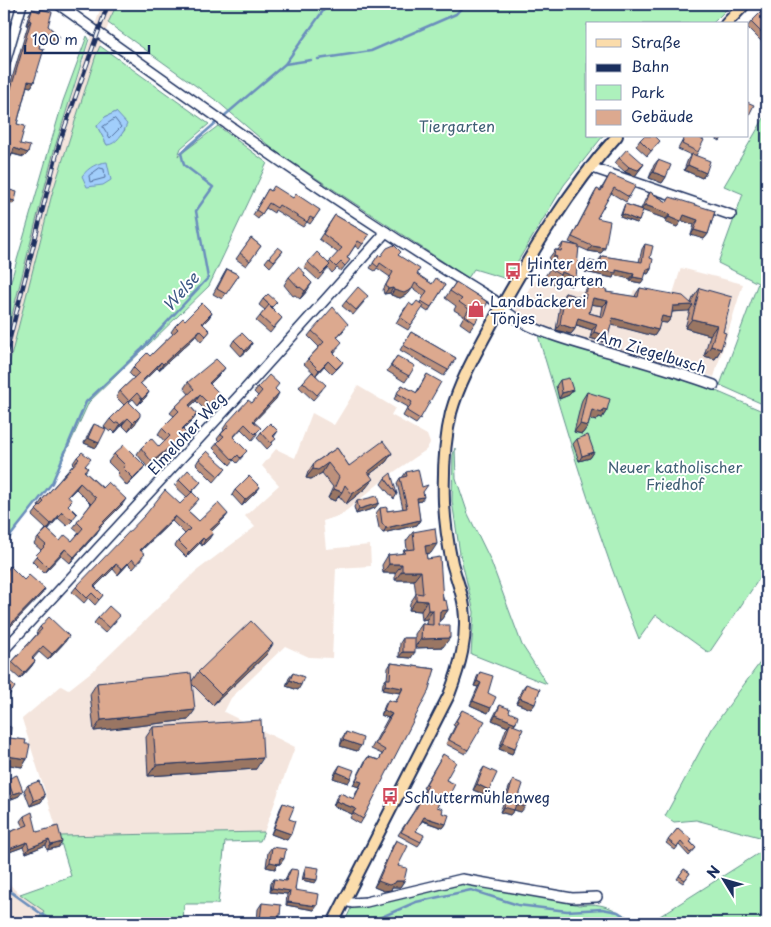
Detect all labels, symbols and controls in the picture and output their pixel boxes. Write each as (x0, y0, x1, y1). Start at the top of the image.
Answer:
scale bar (25, 22, 149, 54)
legend (586, 22, 748, 138)
text: 100 m (32, 27, 78, 50)
text: Straße (631, 30, 681, 53)
text: Bahn (631, 54, 669, 77)
text: Park (631, 80, 665, 103)
text: Gebäude (631, 104, 693, 127)
park label: Tiergarten (419, 114, 495, 137)
place label: Hinter dem Tiergarten (527, 251, 607, 291)
bus stop icon: Hinter dem Tiergarten (503, 261, 523, 281)
water label: Welse (156, 265, 205, 316)
place label: Landbäckerei Tönjes (490, 289, 586, 329)
shop icon: Landbäckerei Tönjes (466, 299, 486, 319)
street label: Am Ziegelbusch (595, 324, 709, 378)
street label: Elmeloher Weg (142, 386, 230, 480)
park label: Neuer katholischer Friedhof (608, 455, 742, 495)
place label: Schluttermühlenweg (404, 785, 550, 808)
bus stop icon: Schluttermühlenweg (380, 786, 400, 806)
north arrow (698, 854, 748, 904)
text: N (701, 861, 725, 883)

